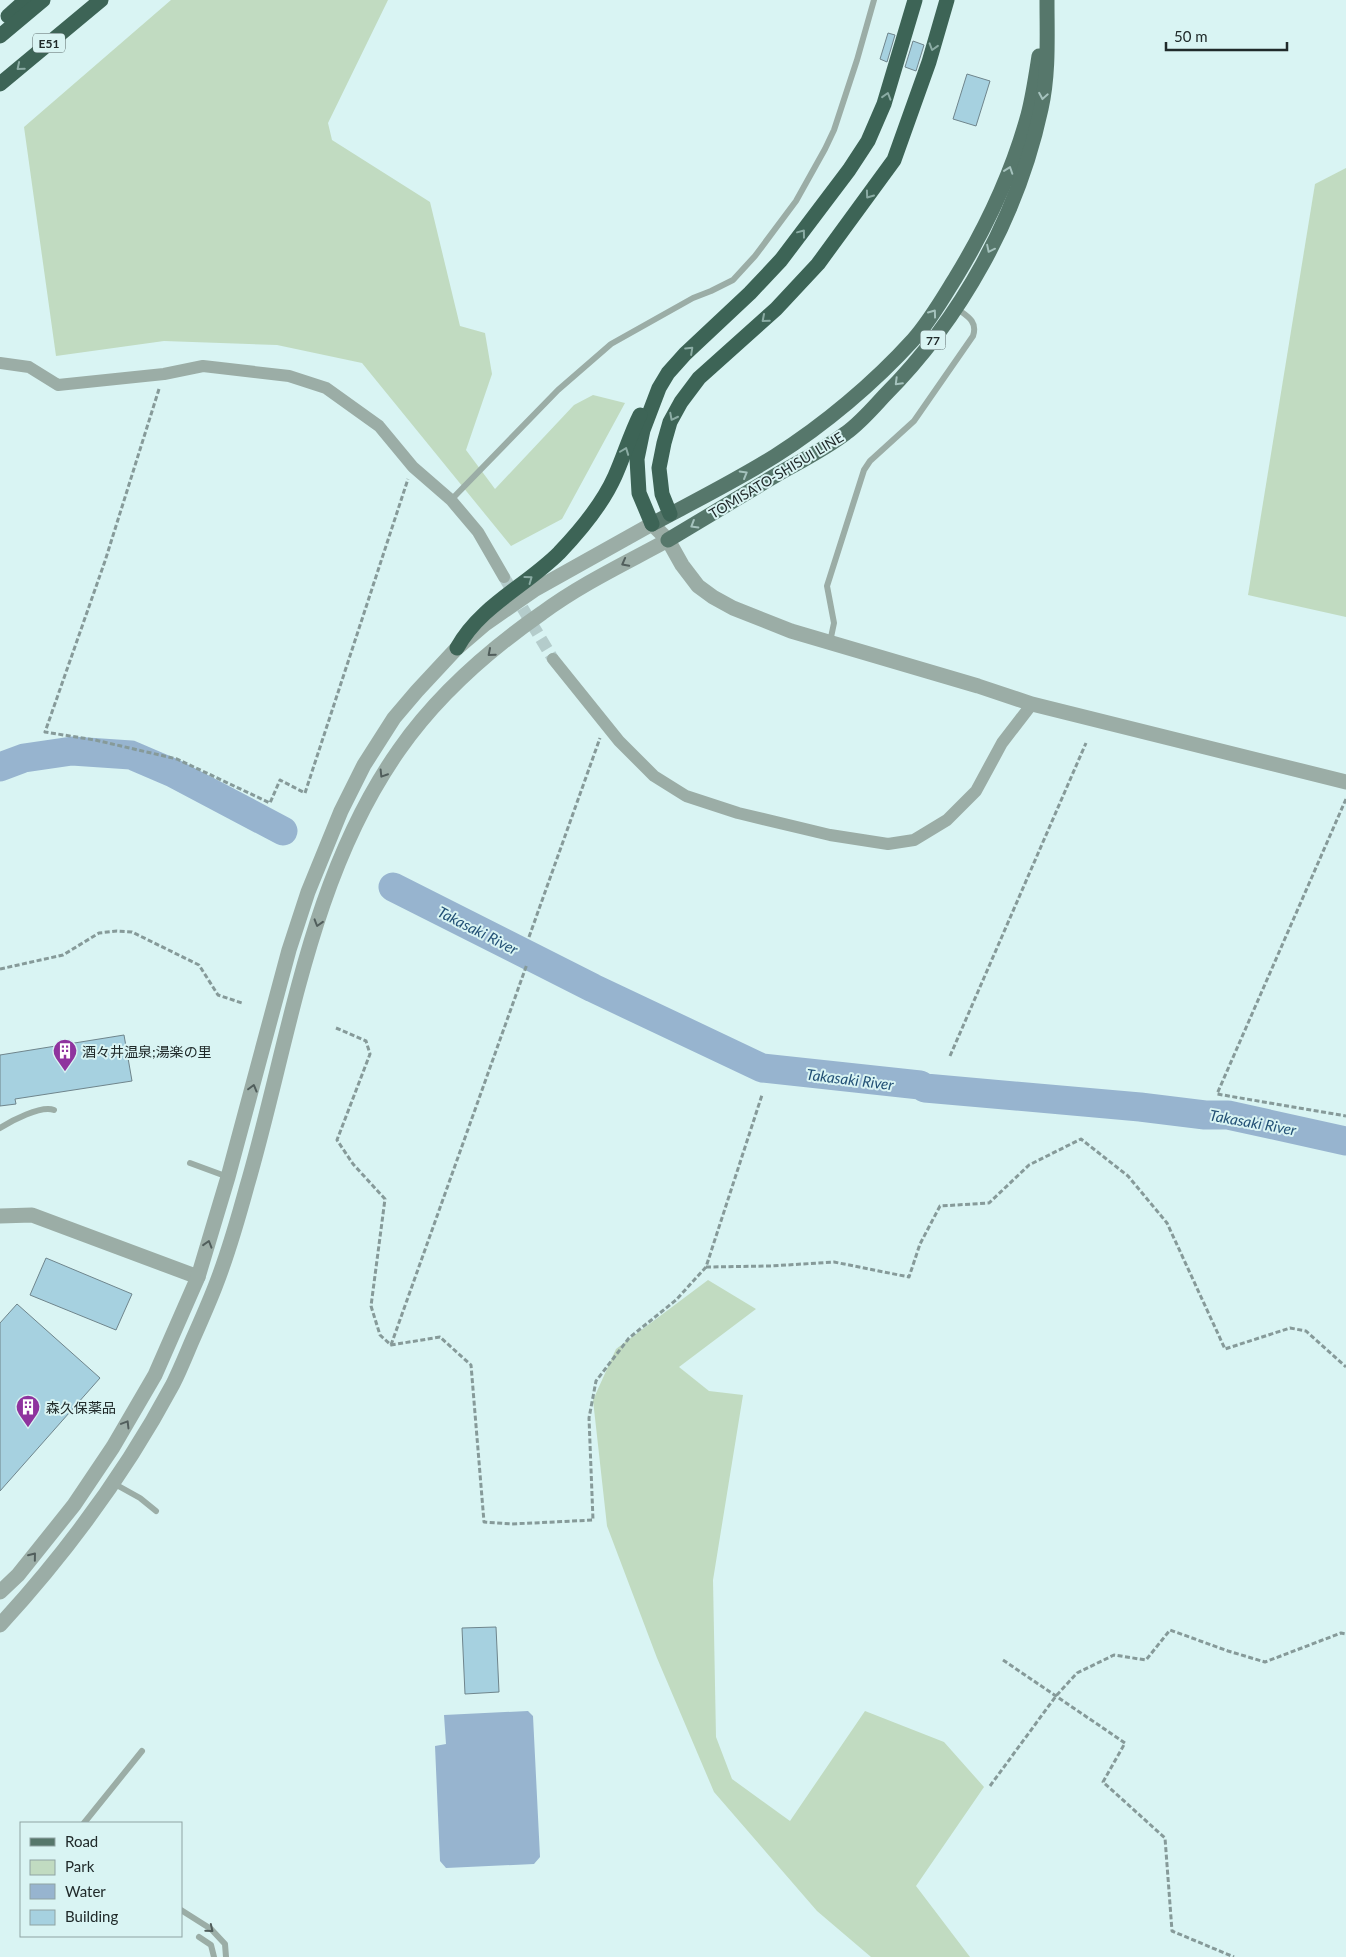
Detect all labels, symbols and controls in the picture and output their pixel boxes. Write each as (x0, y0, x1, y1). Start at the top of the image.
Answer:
scale bar (1166, 20, 1287, 52)
text: 50 m (1174, 27, 1208, 45)
road number: E51 (33, 34, 65, 52)
one-way arrow (929, 42, 939, 50)
one-way arrow (17, 61, 26, 70)
one-way arrow (881, 92, 891, 100)
one-way arrow (1039, 92, 1049, 101)
one-way arrow (1004, 167, 1014, 175)
one-way arrow (867, 189, 875, 198)
one-way arrow (796, 230, 804, 239)
one-way arrow (985, 244, 996, 253)
one-way arrow (927, 310, 935, 319)
one-way arrow (762, 313, 771, 322)
road number: 77 (920, 330, 946, 350)
one-way arrow (684, 347, 693, 356)
one-way arrow (894, 377, 903, 386)
one-way arrow (669, 412, 679, 421)
street label: TOMISATO-SHISUI LINE (706, 428, 846, 522)
one-way arrow (619, 447, 629, 455)
one-way arrow (739, 471, 748, 481)
one-way arrow (690, 518, 699, 528)
one-way arrow (622, 557, 631, 567)
one-way arrow (523, 576, 533, 585)
one-way arrow (487, 648, 496, 657)
one-way arrow (380, 769, 390, 778)
water label: Takasaki River (435, 902, 522, 958)
one-way arrow (313, 918, 323, 926)
building icon: 酒々井温泉;湯楽の里 (52, 1038, 78, 1072)
place label: 酒々井温泉;湯楽の里 (82, 1043, 212, 1060)
water label: Takasaki River (805, 1065, 896, 1093)
one-way arrow (247, 1085, 257, 1093)
water label: Takasaki River (1208, 1106, 1299, 1139)
one-way arrow (202, 1241, 212, 1249)
building icon: 森久保薬品 (15, 1394, 41, 1428)
place label: 森久保薬品 (46, 1399, 116, 1416)
one-way arrow (120, 1420, 130, 1429)
one-way arrow (27, 1553, 35, 1562)
legend (20, 1822, 182, 1937)
text: Road (65, 1832, 98, 1850)
text: Park (65, 1857, 95, 1875)
text: Water (65, 1882, 106, 1900)
text: Building (65, 1907, 118, 1925)
one-way arrow (204, 1924, 213, 1933)

